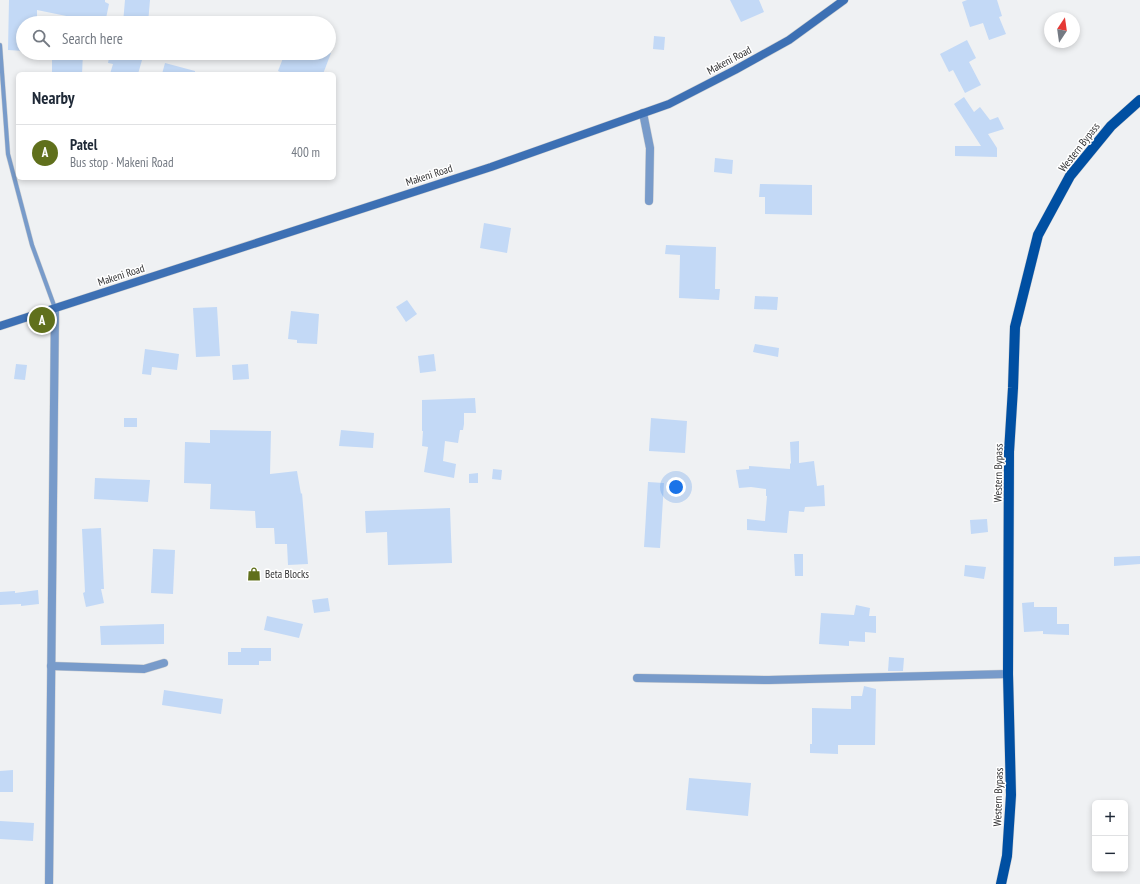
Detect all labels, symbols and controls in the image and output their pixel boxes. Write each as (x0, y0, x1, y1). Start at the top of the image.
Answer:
north arrow (1044, 12, 1080, 48)
search box (16, 16, 336, 60)
icon: search (30, 27, 52, 49)
text: Search here (62, 29, 123, 48)
street label: Makeni Road (704, 42, 754, 78)
text: Nearby (32, 87, 75, 109)
street label: Western Bypass (1055, 119, 1103, 175)
text: Patel (70, 135, 97, 154)
text: A (42, 144, 48, 161)
text: 400 m (291, 144, 320, 161)
text: Bus stop · Makeni Road (70, 154, 174, 171)
street label: Makeni Road (404, 161, 454, 189)
street label: Makeni Road (96, 261, 146, 289)
pin: A (29, 305, 55, 335)
street label: Western Bypass (990, 443, 1006, 503)
your location (666, 477, 686, 497)
shop icon: Beta Blocks (246, 566, 262, 582)
place label: Beta Blocks (265, 567, 309, 581)
street label: Western Bypass (990, 767, 1006, 827)
map controls (1092, 800, 1128, 872)
button: + (1092, 800, 1128, 836)
button: − (1092, 836, 1128, 872)

